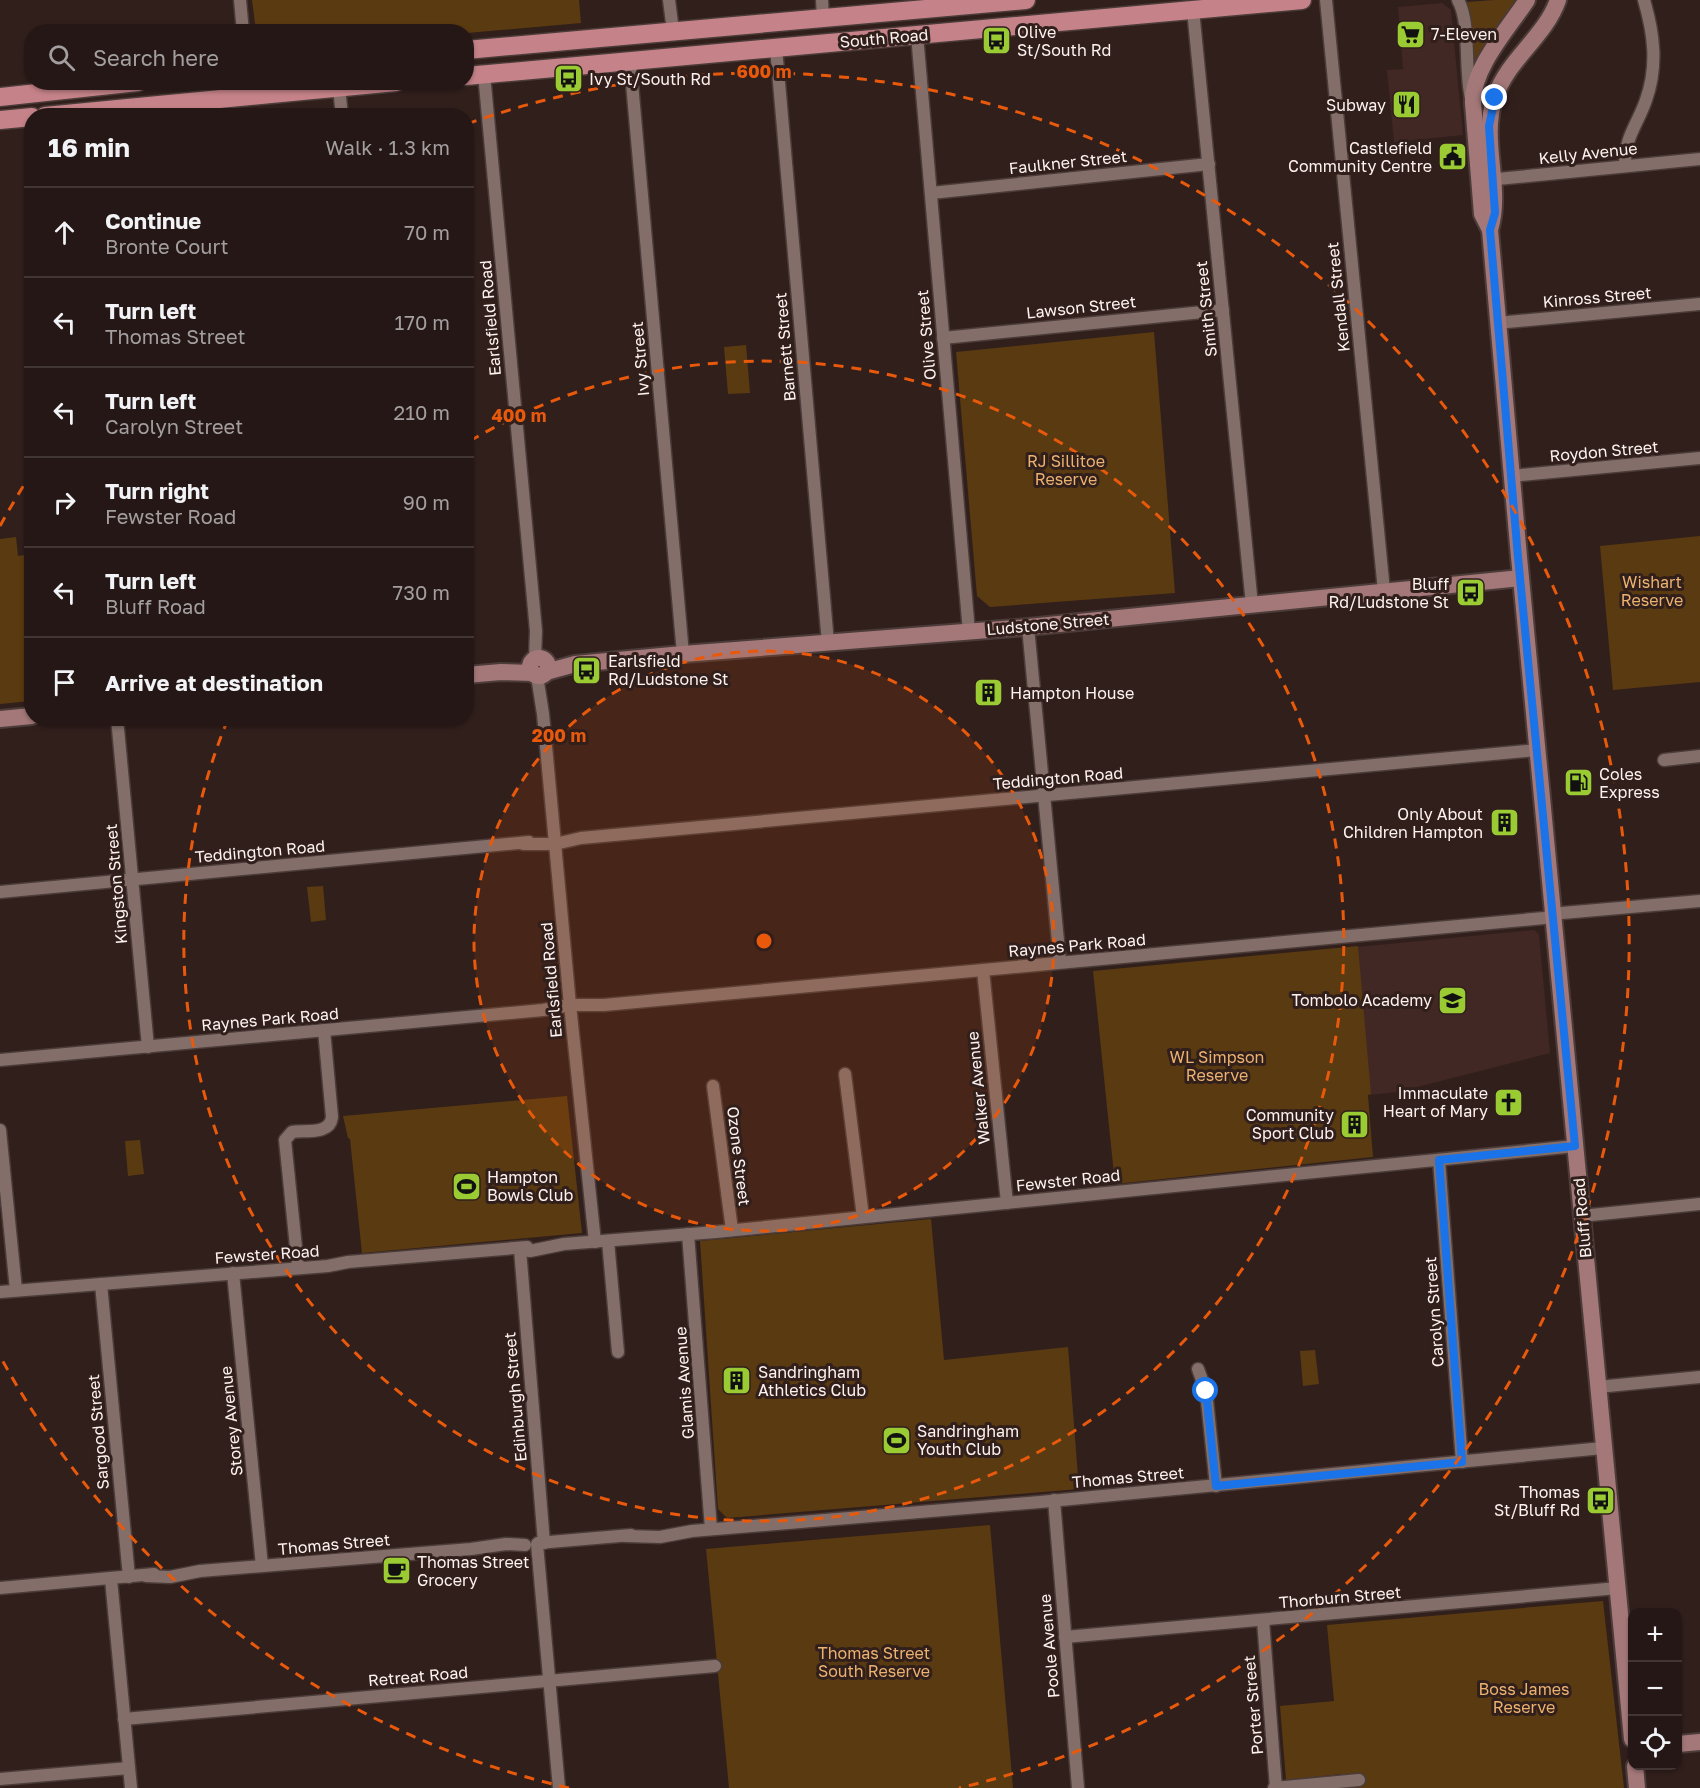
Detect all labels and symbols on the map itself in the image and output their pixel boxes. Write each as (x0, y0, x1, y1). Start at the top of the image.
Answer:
supermarket icon: 7-Eleven (1394, 18, 1426, 50)
place label: Olive St/South Rd (1017, 22, 1111, 60)
street label: South Road (839, 24, 929, 52)
place label: 7-Eleven (1431, 24, 1497, 44)
bus stop icon: Olive St/South Rd (980, 25, 1012, 57)
text: 600 m (736, 60, 792, 82)
bus stop icon: Ivy St/South Rd (552, 63, 584, 95)
place label: Ivy St/South Rd (589, 69, 711, 89)
route end (1481, 84, 1507, 110)
restaurant icon: Subway (1391, 89, 1423, 121)
place label: Subway (1326, 95, 1386, 115)
place label: Castlefield Community Centre (1288, 138, 1432, 176)
street label: Kelly Avenue (1538, 138, 1638, 168)
public building icon: Castlefield Community Centre (1437, 141, 1469, 173)
street label: Faulkner Street (1008, 146, 1128, 178)
street label: Kendall Street (1322, 241, 1354, 353)
street label: Earlsfield Road (475, 259, 505, 377)
street label: Smith Street (1191, 260, 1221, 358)
street label: Kinross Street (1542, 282, 1652, 312)
street label: Olive Street (912, 289, 940, 381)
street label: Lawson Street (1025, 291, 1137, 323)
street label: Barnett Street (770, 292, 800, 402)
street label: Ivy Street (627, 321, 653, 397)
text: 400 m (492, 404, 546, 426)
street label: Roydon Street (1549, 436, 1659, 466)
park label: RJ Sillitoe Reserve (1027, 451, 1105, 489)
park label: Wishart Reserve (1621, 572, 1683, 610)
place label: Bluff Rd/Ludstone St (1329, 574, 1449, 612)
bus stop icon: Bluff Rd/Ludstone St (1454, 577, 1486, 609)
street label: Ludstone Street (986, 609, 1110, 639)
place label: Earlsfield Rd/Ludstone St (608, 651, 728, 689)
bus stop icon: Earlsfield Rd/Ludstone St (571, 654, 603, 686)
building icon: Hampton House (973, 677, 1005, 709)
place label: Hampton House (1010, 683, 1134, 703)
text: 200 m (532, 724, 586, 746)
street label: Teddington Road (992, 762, 1124, 794)
place label: Coles Express (1599, 764, 1660, 802)
fuel station icon: Coles Express (1562, 767, 1594, 799)
place label: Only About Children Hampton (1343, 804, 1483, 842)
building icon: Only About Children Hampton (1488, 807, 1520, 839)
street label: Kingston Street (101, 823, 131, 945)
street label: Teddington Road (194, 835, 326, 867)
street label: Earlsfield Road (536, 921, 566, 1039)
street label: Raynes Park Road (1007, 929, 1147, 961)
centre of rings (754, 931, 774, 951)
school or university icon: Tombolo Academy (1437, 984, 1469, 1016)
place label: Tombolo Academy (1292, 990, 1432, 1010)
street label: Raynes Park Road (200, 1003, 340, 1035)
street label: Walker Avenue (962, 1030, 994, 1146)
park label: WL Simpson Reserve (1170, 1047, 1264, 1085)
place label: Immaculate Heart of Mary (1383, 1083, 1488, 1121)
church icon: Immaculate Heart of Mary (1493, 1086, 1525, 1118)
street label: Ozone Street (723, 1105, 755, 1207)
place label: Community Sport Club (1246, 1105, 1334, 1143)
building icon: Community Sport Club (1339, 1108, 1371, 1140)
street label: Fewster Road (1015, 1165, 1121, 1195)
place label: Hampton Bowls Club (487, 1167, 573, 1205)
sports icon: Hampton Bowls Club (450, 1170, 482, 1202)
street label: Bluff Road (1569, 1177, 1595, 1259)
street label: Fewster Road (214, 1240, 320, 1268)
street label: Carolyn Street (1420, 1256, 1448, 1368)
street label: Glamis Avenue (670, 1326, 698, 1440)
street label: Edinburgh Street (499, 1331, 531, 1463)
place label: Sandringham Athletics Club (758, 1362, 866, 1400)
street label: Storey Avenue (215, 1365, 247, 1477)
building icon: Sandringham Athletics Club (721, 1365, 753, 1397)
street label: Sargood Street (83, 1374, 113, 1490)
route start (1192, 1377, 1218, 1403)
place label: Sandringham Youth Club (917, 1421, 1019, 1459)
sports icon: Sandringham Youth Club (880, 1424, 912, 1456)
street label: Thomas Street (1071, 1462, 1185, 1492)
place label: Thomas St/Bluff Rd (1494, 1482, 1580, 1520)
bus stop icon: Thomas St/Bluff Rd (1585, 1485, 1617, 1517)
street label: Thomas Street (277, 1529, 391, 1559)
place label: Thomas Street Grocery (417, 1552, 529, 1590)
cafe icon: Thomas Street Grocery (380, 1555, 412, 1587)
street label: Thorburn Street (1278, 1582, 1402, 1612)
street label: Poole Avenue (1034, 1593, 1064, 1699)
park label: Thomas Street South Reserve (818, 1643, 930, 1681)
street label: Porter Street (1239, 1654, 1267, 1756)
street label: Retreat Road (367, 1662, 469, 1690)
park label: Boss James Reserve (1478, 1679, 1570, 1717)

